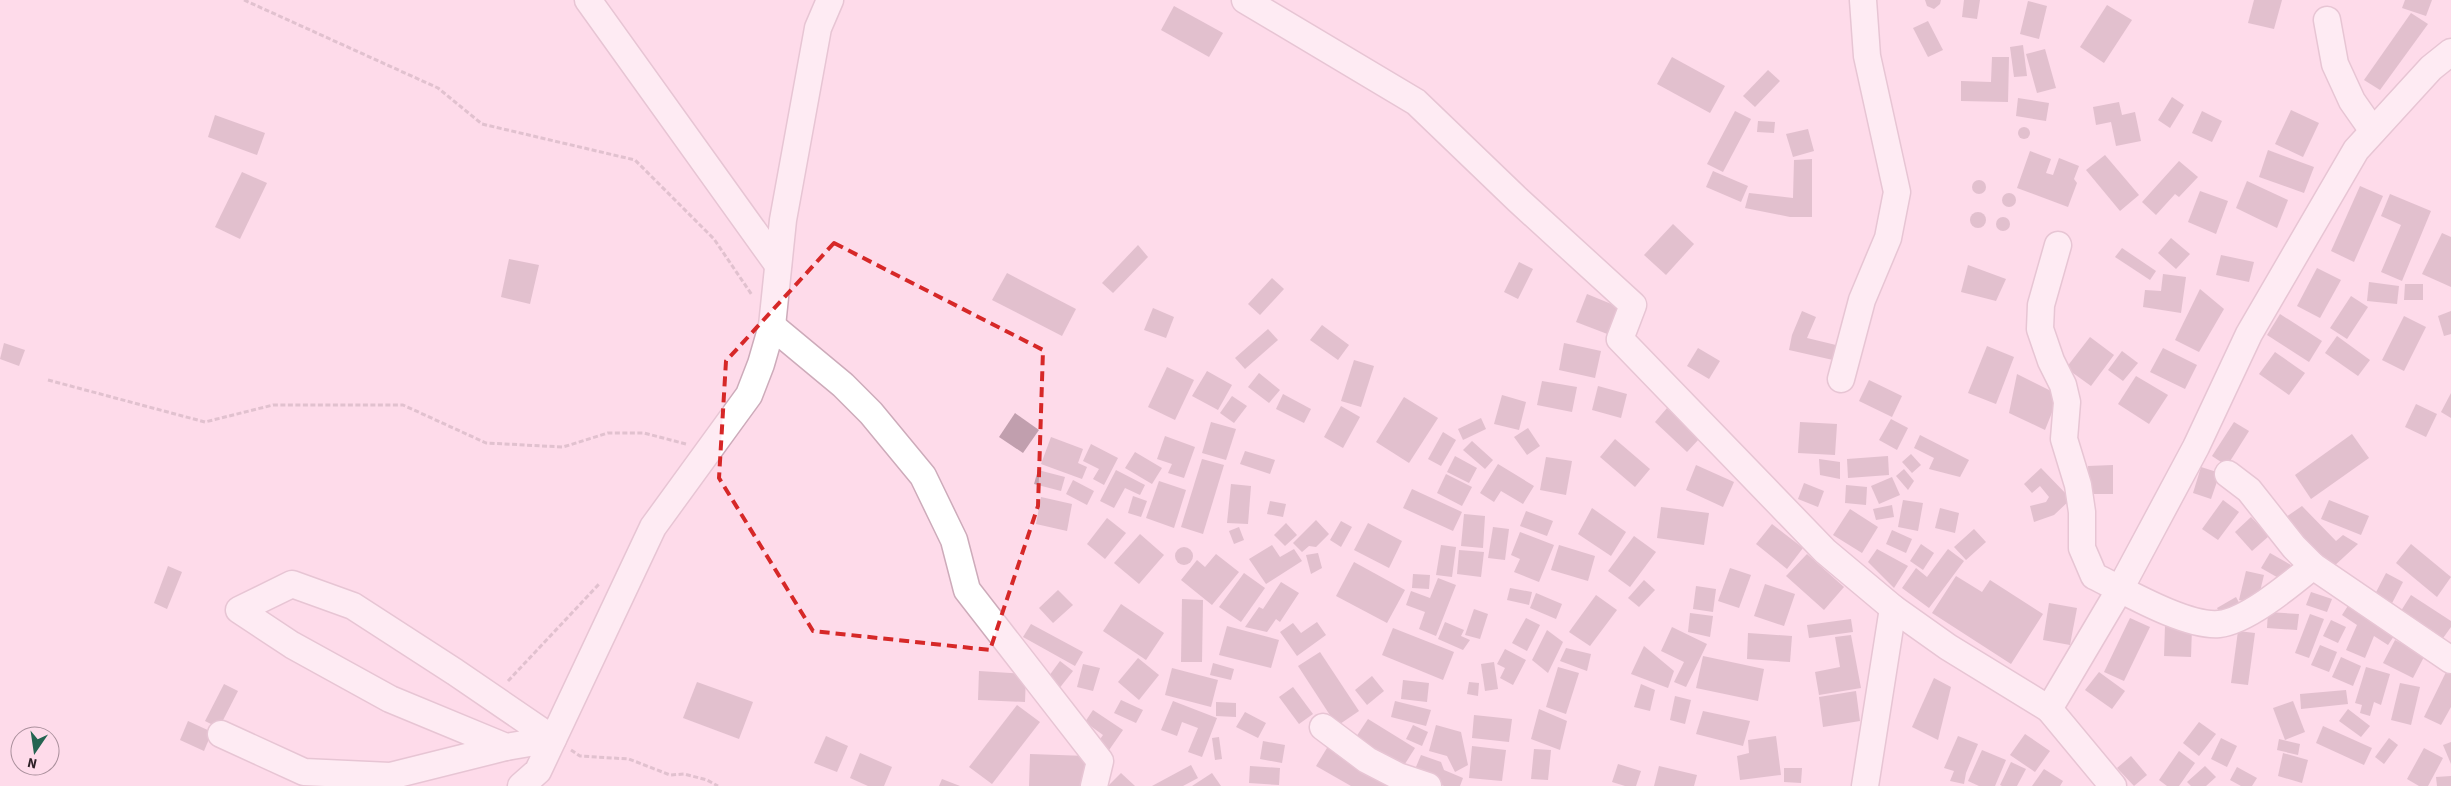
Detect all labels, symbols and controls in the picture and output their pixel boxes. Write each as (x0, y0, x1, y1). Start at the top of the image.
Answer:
north arrow (10, 726, 60, 776)
text: N (26, 752, 39, 773)

